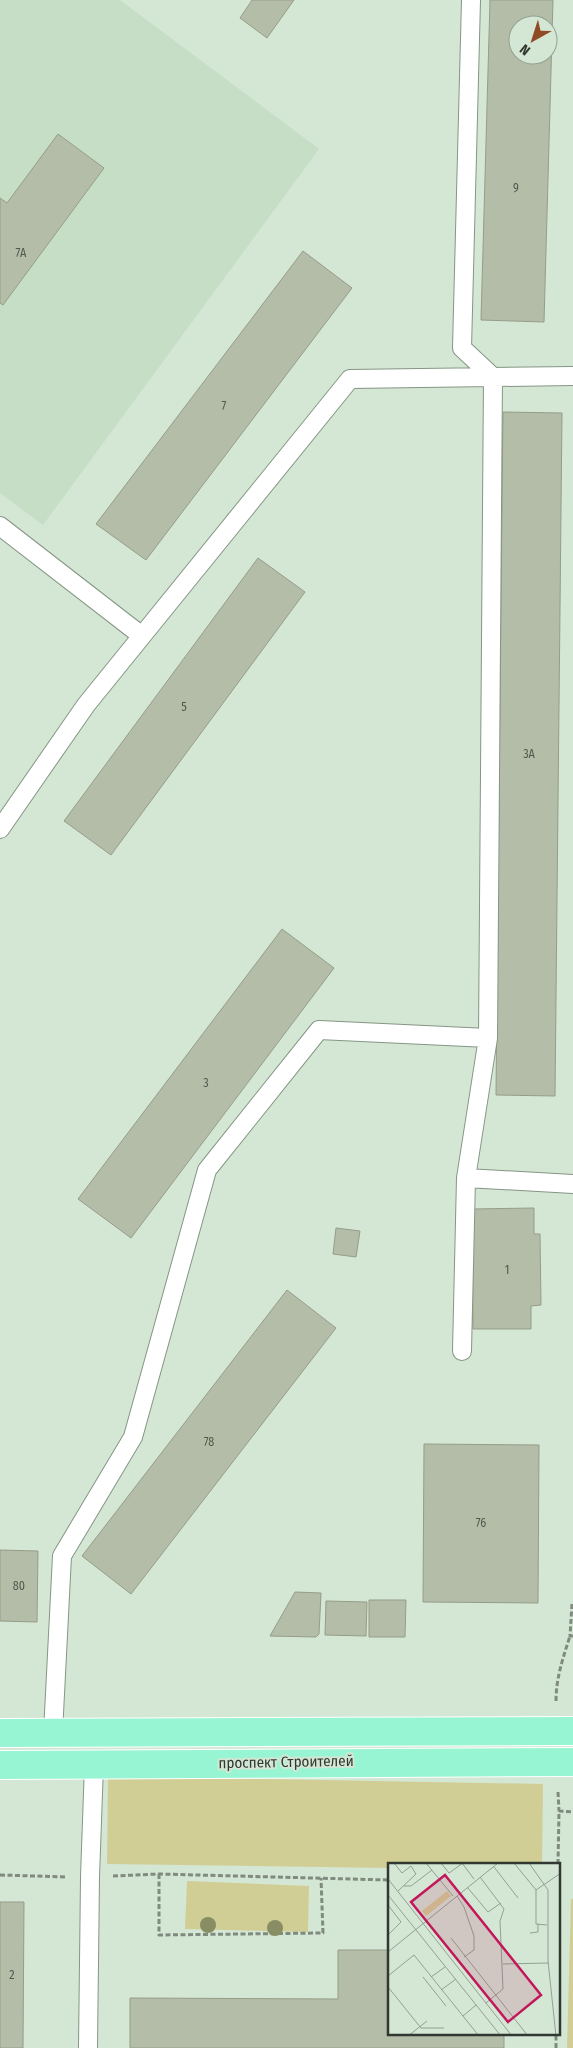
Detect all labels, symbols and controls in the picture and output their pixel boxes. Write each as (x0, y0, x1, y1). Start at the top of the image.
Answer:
north arrow (508, 15, 558, 65)
text: N (517, 40, 534, 59)
house number: 9 (513, 181, 519, 195)
house number: 7А (16, 246, 27, 260)
house number: 7 (222, 399, 227, 413)
house number: 5 (181, 700, 187, 714)
house number: 3А (523, 747, 536, 761)
house number: 3 (203, 1076, 209, 1090)
house number: 1 (505, 1263, 509, 1277)
house number: 78 (204, 1435, 214, 1449)
house number: 76 (476, 1516, 486, 1530)
house number: 80 (13, 1579, 25, 1593)
street label: проспект Строителей (218, 1752, 354, 1772)
inset map (388, 1863, 560, 2036)
house number: 2 (9, 1968, 15, 1982)

